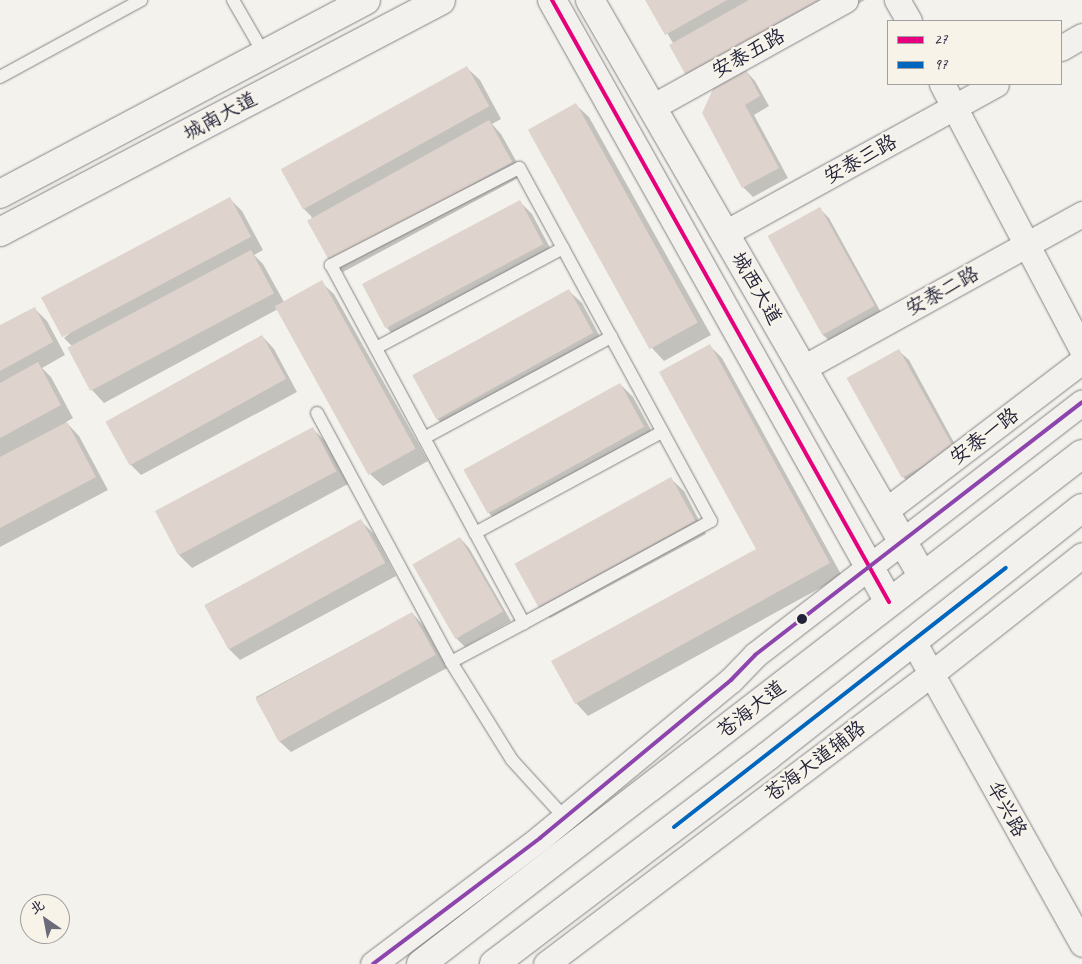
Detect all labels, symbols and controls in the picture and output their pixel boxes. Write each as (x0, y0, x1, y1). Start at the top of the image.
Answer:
legend (887, 20, 1062, 85)
street label: 安泰五路 (707, 23, 789, 83)
text: 27 (934, 30, 948, 49)
text: 97 (934, 55, 948, 74)
street label: 城南大道 (179, 87, 261, 145)
street label: 安泰三路 (819, 129, 901, 189)
street label: 城西大道 (727, 247, 787, 329)
street label: 安泰二路 (901, 261, 983, 321)
street label: 安泰一路 (945, 402, 1023, 470)
unlabelled marker (797, 614, 807, 624)
street label: 苍海大道 (712, 675, 790, 743)
street label: 苍海大道辅路 (760, 715, 870, 807)
street label: 华兴路 (982, 777, 1032, 841)
north arrow (20, 894, 70, 944)
text: 北 (27, 896, 48, 918)

